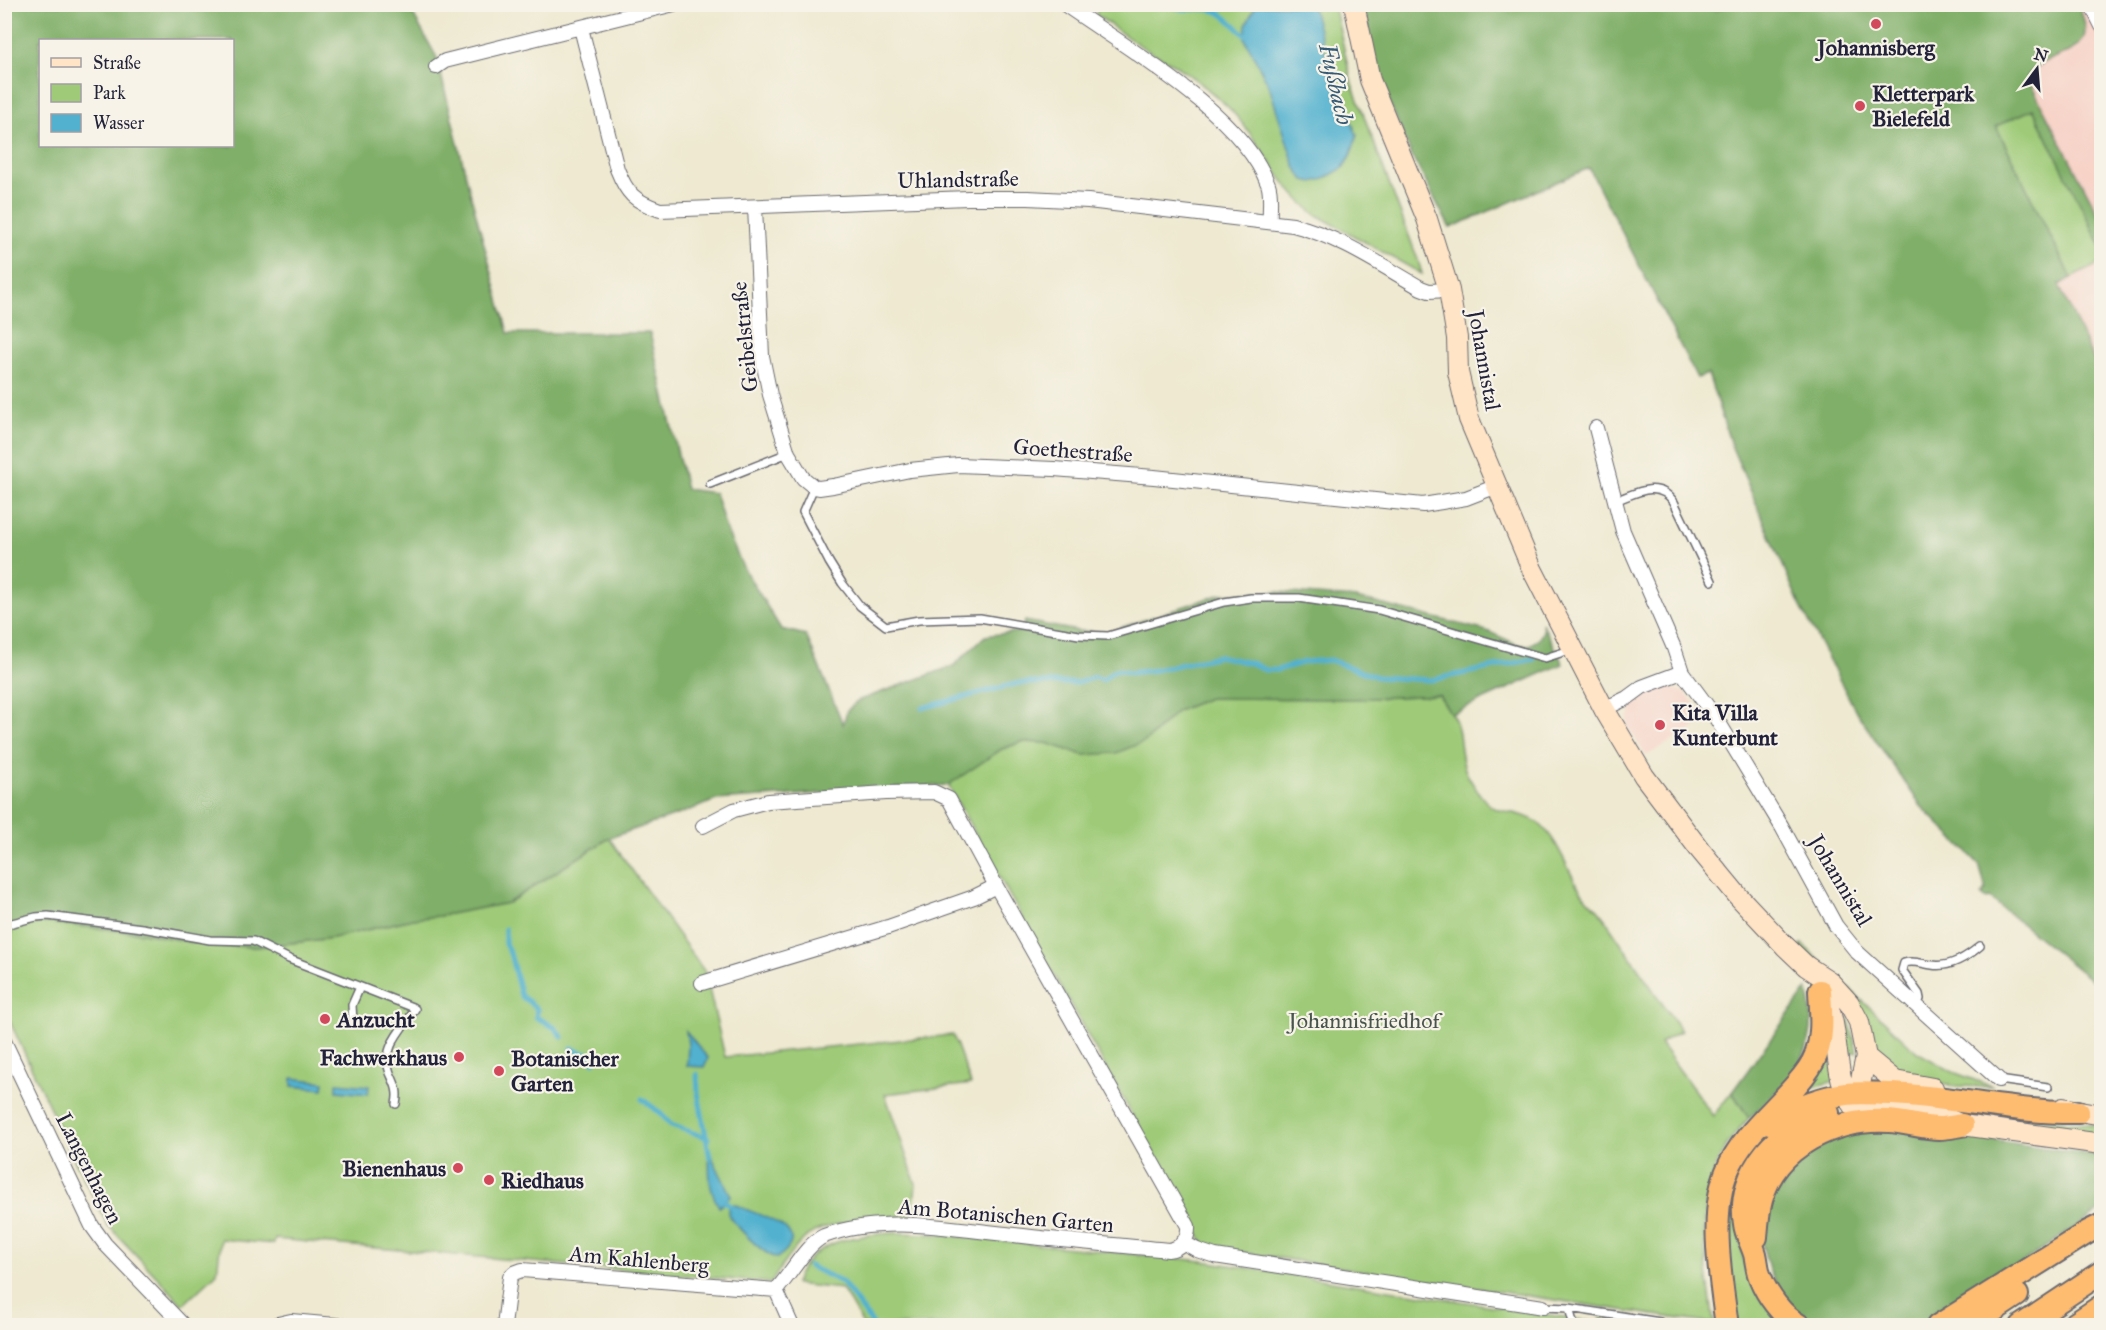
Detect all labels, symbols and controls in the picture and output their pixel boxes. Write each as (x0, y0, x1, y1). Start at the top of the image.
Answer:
marker: Johannisberg (1869, 17, 1883, 31)
place label: Johannisberg (1814, 34, 1935, 62)
legend (39, 39, 234, 147)
water label: Fußbach (1312, 39, 1360, 128)
north arrow (2007, 39, 2067, 99)
text: N (2032, 44, 2051, 66)
text: Straße (93, 52, 141, 74)
place label: Kletterpark Bielefeld (1872, 80, 1975, 132)
text: Park (93, 82, 126, 104)
marker: Kletterpark Bielefeld (1853, 99, 1867, 113)
text: Wasser (93, 112, 144, 134)
street label: Uhlandstraße (897, 165, 1019, 194)
street label: Geibelstraße (725, 280, 764, 394)
street label: Johannistal (1462, 306, 1507, 413)
street label: Goethestraße (1012, 433, 1134, 468)
place label: Kita Villa Kunterbunt (1672, 699, 1778, 751)
marker: Kita Villa Kunterbunt (1653, 718, 1667, 732)
street label: Johannistal (1802, 828, 1878, 931)
place label: Anzucht (335, 1006, 415, 1033)
park label: Johannisfriedhof (1286, 1007, 1443, 1034)
marker: Anzucht (318, 1012, 332, 1026)
place label: Fachwerkhaus (320, 1044, 447, 1071)
place label: Botanischer Garten (511, 1045, 619, 1097)
marker: Fachwerkhaus (452, 1050, 466, 1064)
marker: Botanischer Garten (492, 1064, 506, 1078)
street label: Langenhagen (50, 1108, 129, 1229)
place label: Bienenhaus (342, 1155, 446, 1182)
marker: Bienenhaus (451, 1161, 465, 1175)
place label: Riedhaus (501, 1167, 584, 1194)
marker: Riedhaus (482, 1173, 496, 1187)
street label: Am Botanischen Garten (896, 1193, 1115, 1238)
street label: Am Kahlenberg (567, 1240, 711, 1279)

